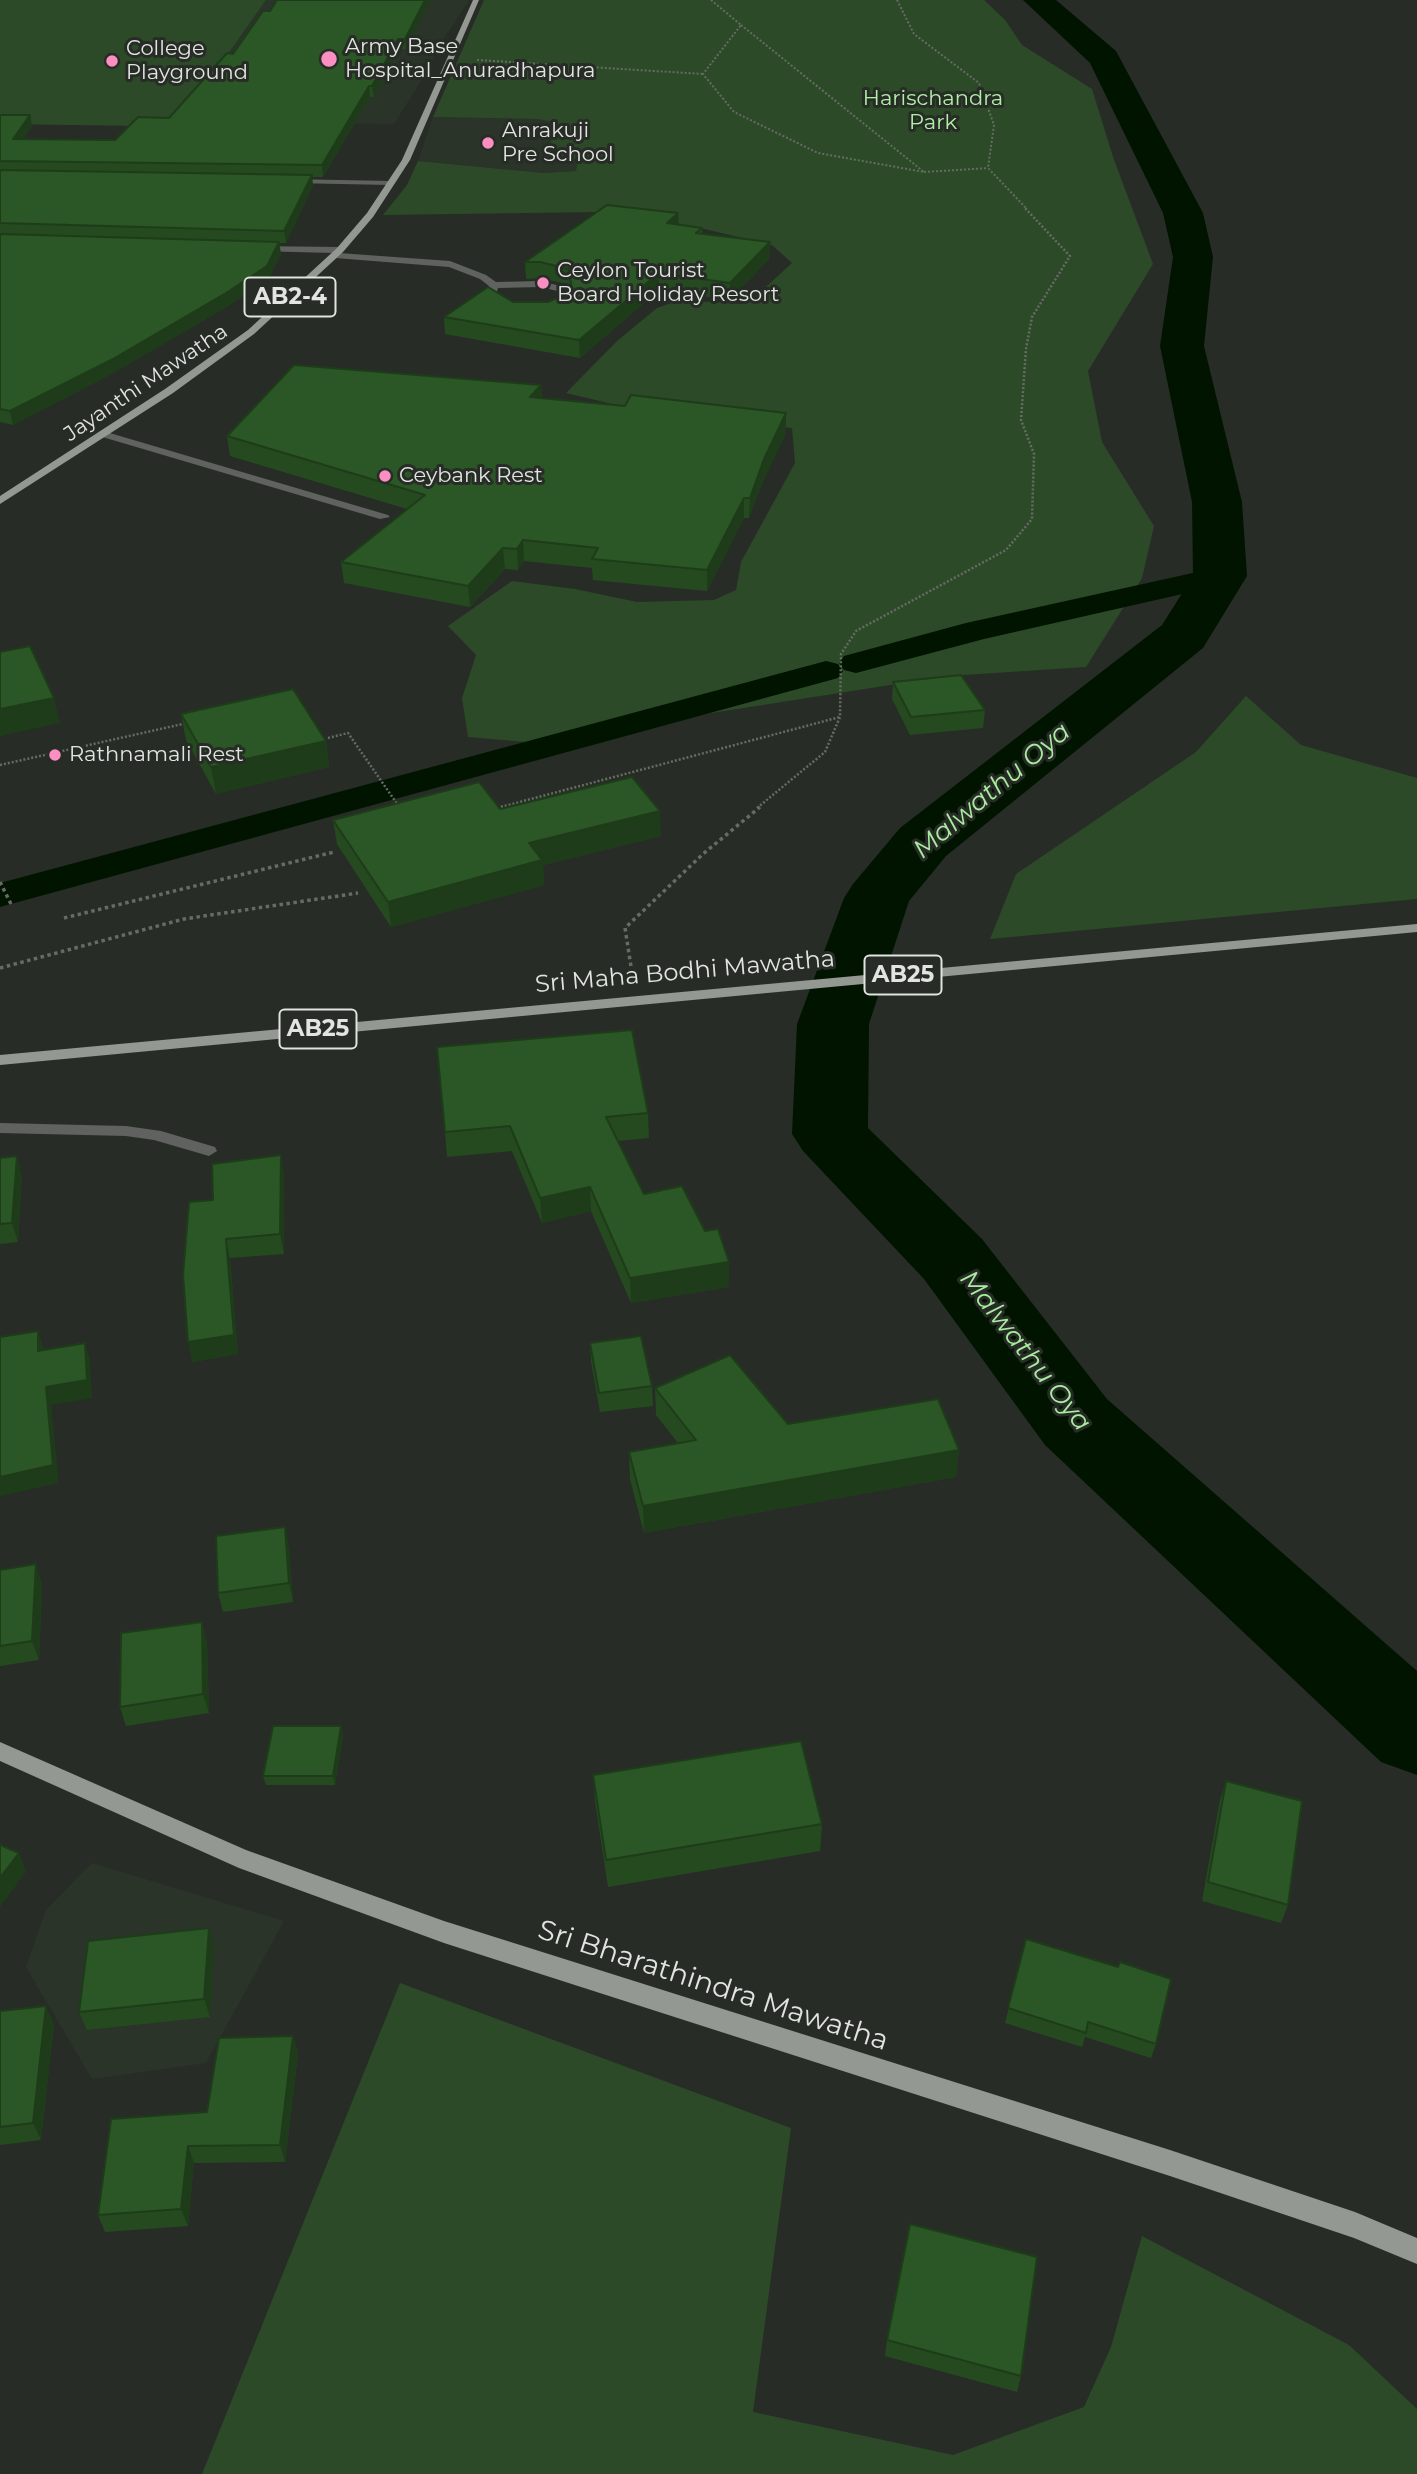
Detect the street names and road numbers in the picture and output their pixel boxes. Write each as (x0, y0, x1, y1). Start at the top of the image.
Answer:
road number: AB2-4 (244, 278, 336, 316)
street label: Jayanthi Mawatha (59, 319, 233, 447)
street label: Sri Maha Bodhi Mawatha (534, 945, 836, 999)
road number: AB25 (864, 956, 942, 994)
road number: AB25 (280, 1010, 356, 1048)
street label: Sri Bharathindra Mawatha (534, 1913, 892, 2059)

